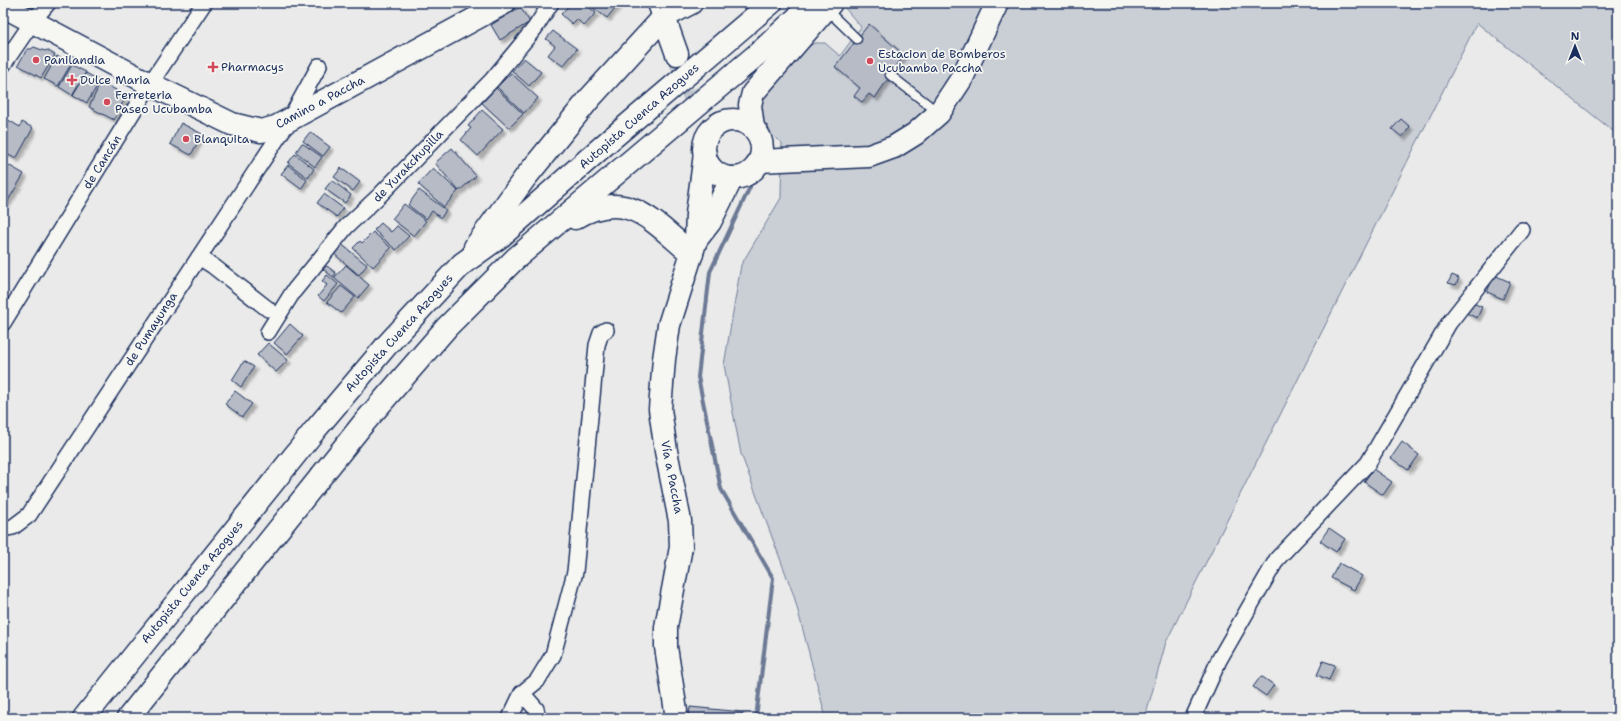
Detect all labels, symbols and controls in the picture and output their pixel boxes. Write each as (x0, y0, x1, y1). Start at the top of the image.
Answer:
north arrow (1555, 26, 1595, 66)
text: N (1571, 29, 1580, 44)
place label: Estacion de Bomberos Ucubamba Paccha (878, 46, 1006, 76)
place label: Panilandia (44, 52, 105, 68)
marker: Panilandia (31, 55, 41, 65)
marker: Estacion de Bomberos Ucubamba Paccha (865, 56, 875, 66)
place label: Pharmacys (221, 59, 284, 75)
street label: Autopista Cuenca Azogues (576, 59, 702, 173)
marker: Pharmacys (208, 62, 218, 72)
place label: Dulce Maria (80, 72, 150, 88)
street label: Camino a Paccha (273, 72, 368, 132)
marker: Dulce Maria (67, 75, 77, 85)
place label: Ferreteria Paseo Ucubamba (115, 87, 213, 117)
marker: Ferreteria Paseo Ucubamba (102, 97, 112, 107)
street label: de Yurakchupilla (369, 126, 447, 206)
place label: Blanquita (194, 131, 250, 147)
street label: de Cancán (79, 132, 125, 192)
marker: Blanquita (181, 134, 191, 144)
street label: Autopista Cuenca Azogues (342, 270, 457, 396)
street label: de Pumayunga (121, 288, 181, 369)
street label: Vía a Paccha (657, 439, 687, 516)
street label: Autopista Cuenca Azogues (137, 517, 247, 647)

